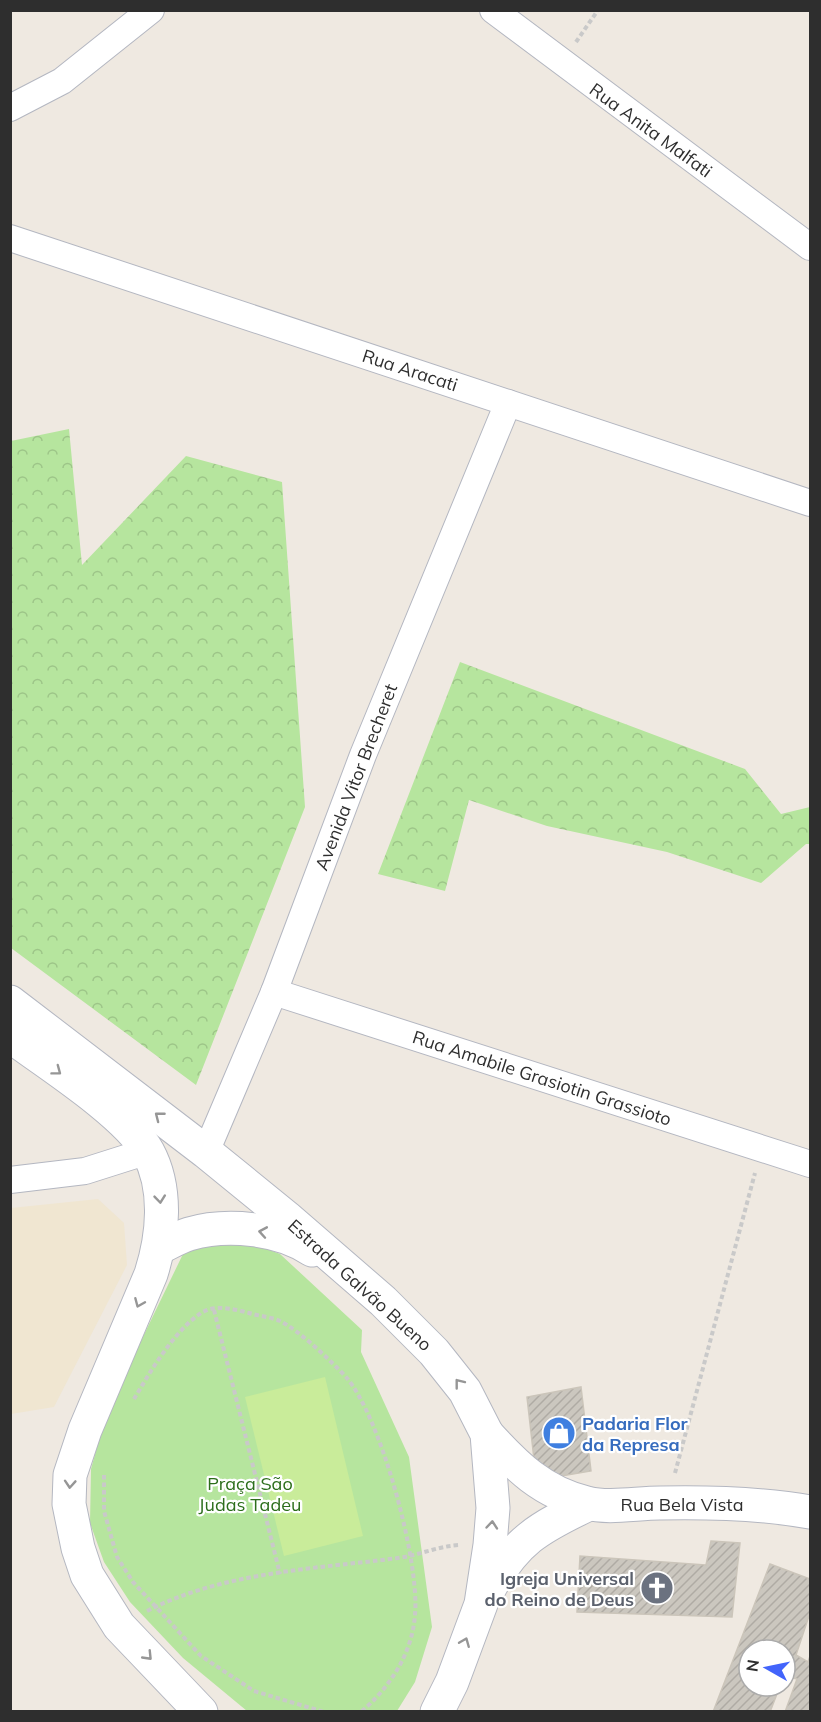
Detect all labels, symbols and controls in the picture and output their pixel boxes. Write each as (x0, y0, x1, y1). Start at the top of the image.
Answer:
street label: Rua Anita Malfati (585, 78, 717, 182)
street label: Rua Aracati (359, 344, 461, 396)
street label: Avenida Vitor Brecheret (310, 681, 402, 873)
street label: Rua Amabile Grasiotin Grassioto (410, 1025, 674, 1131)
one-way arrow (51, 1064, 62, 1075)
one-way arrow (155, 1112, 166, 1123)
one-way arrow (153, 1194, 166, 1203)
street label: Estrada Galvão Bueno (283, 1214, 437, 1356)
one-way arrow (258, 1226, 268, 1239)
one-way arrow (134, 1296, 146, 1307)
one-way arrow (455, 1379, 466, 1390)
place label: Padaria Flor da Represa (582, 1412, 689, 1456)
shop icon: Padaria Flor da Represa (541, 1415, 577, 1451)
park label: Praça São Judas Tadeu (199, 1472, 301, 1516)
one-way arrow (64, 1480, 77, 1489)
street label: Rua Bela Vista (621, 1493, 743, 1516)
one-way arrow (485, 1520, 498, 1529)
place label: Igreja Universal do Reino de Deus (485, 1567, 634, 1611)
church icon: Igreja Universal do Reino de Deus (639, 1570, 675, 1606)
one-way arrow (458, 1638, 471, 1648)
north arrow (737, 1638, 797, 1698)
one-way arrow (141, 1649, 152, 1659)
text: N (741, 1658, 763, 1673)

